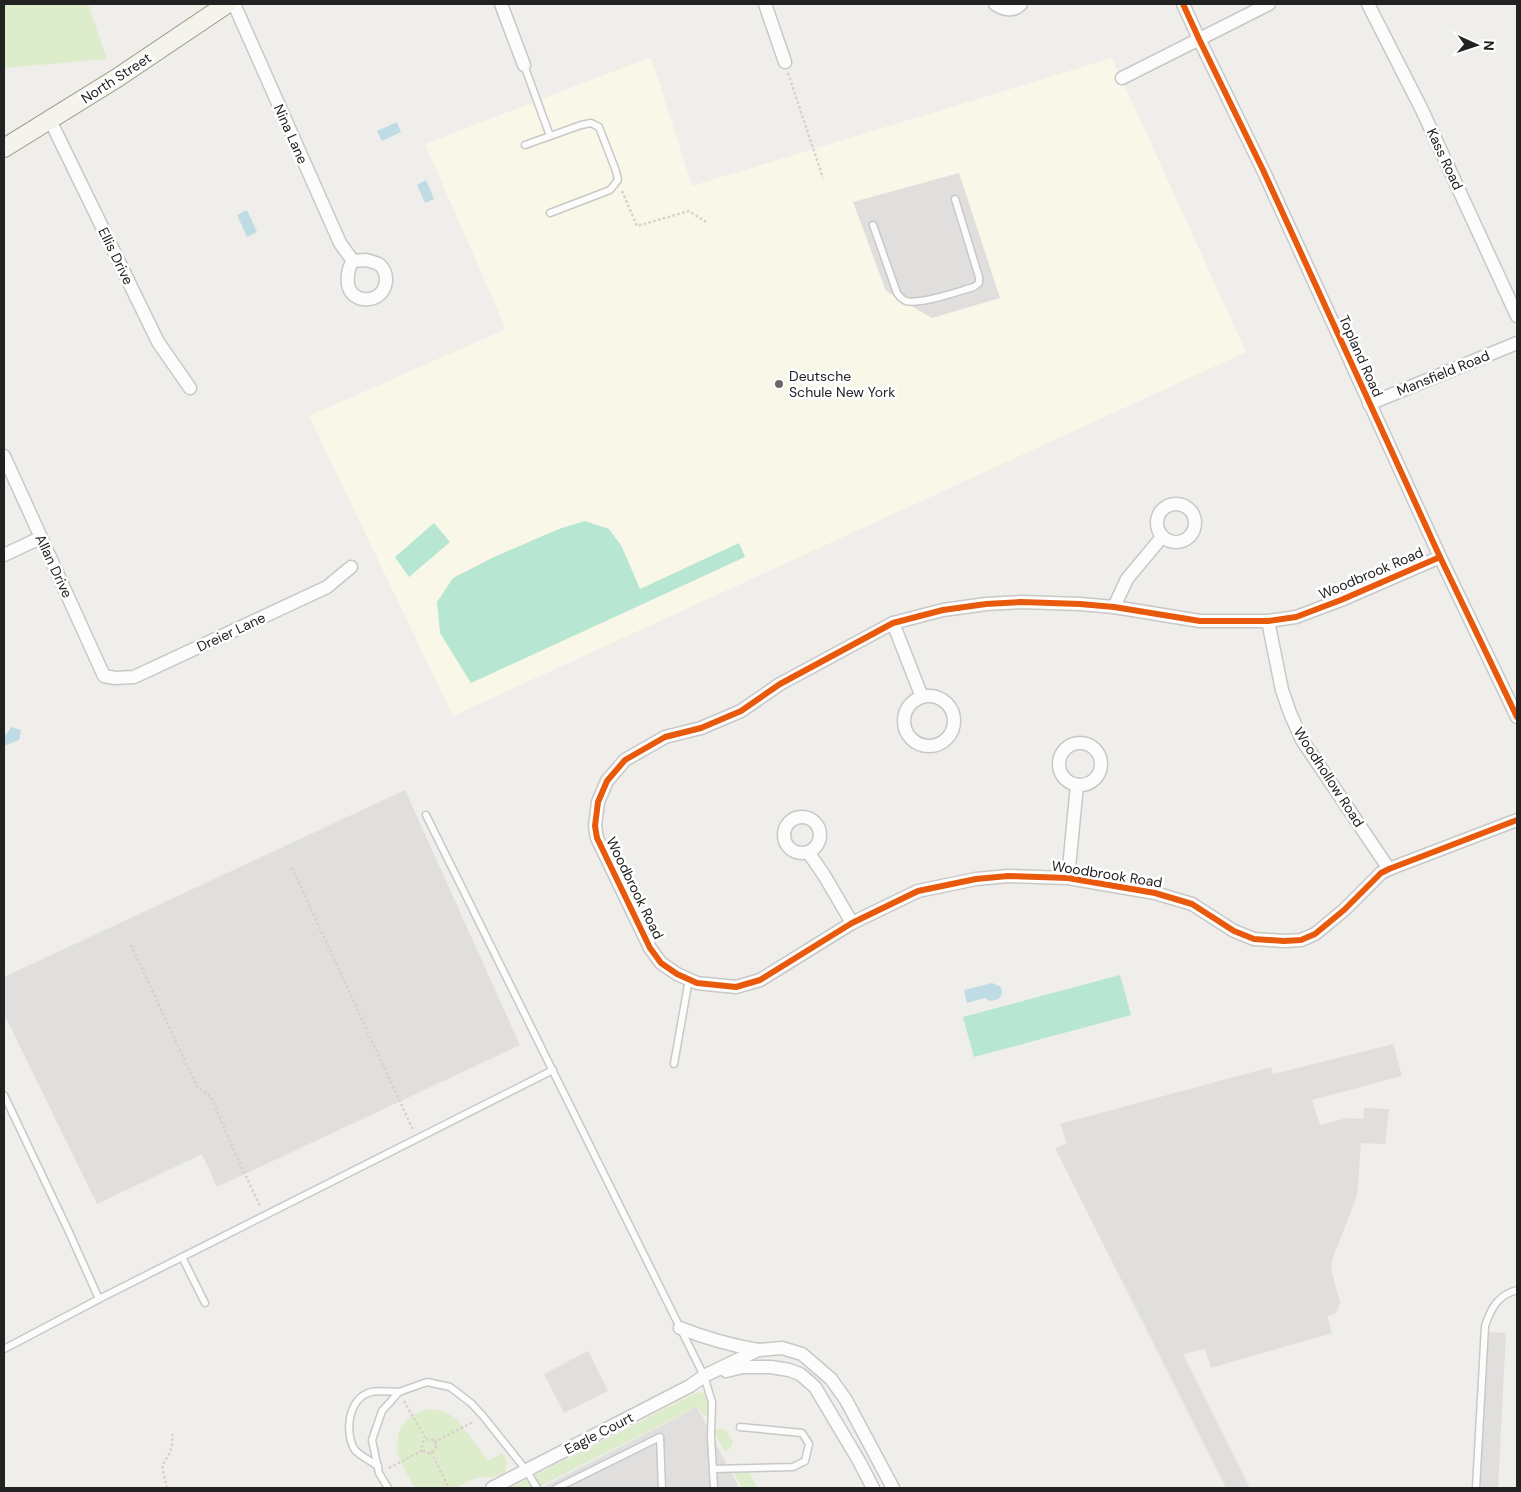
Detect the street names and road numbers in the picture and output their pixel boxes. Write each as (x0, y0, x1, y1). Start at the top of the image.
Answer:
street label: North Street (78, 49, 154, 107)
street label: Nina Lane (270, 101, 312, 167)
street label: Kass Road (1423, 125, 1467, 193)
street label: Ellis Drive (94, 224, 138, 288)
street label: Topland Road (1335, 312, 1387, 400)
street label: Mansfield Road (1394, 346, 1492, 400)
street label: Allan Drive (31, 531, 77, 601)
street label: Woodbrook Road (1316, 543, 1426, 603)
street label: Dreier Lane (194, 608, 268, 656)
street label: Woodhollow Road (1290, 724, 1368, 830)
street label: Woodbrook Road (602, 834, 668, 942)
street label: Woodbrook Road (1050, 856, 1164, 892)
street label: Eagle Court (561, 1408, 637, 1458)

